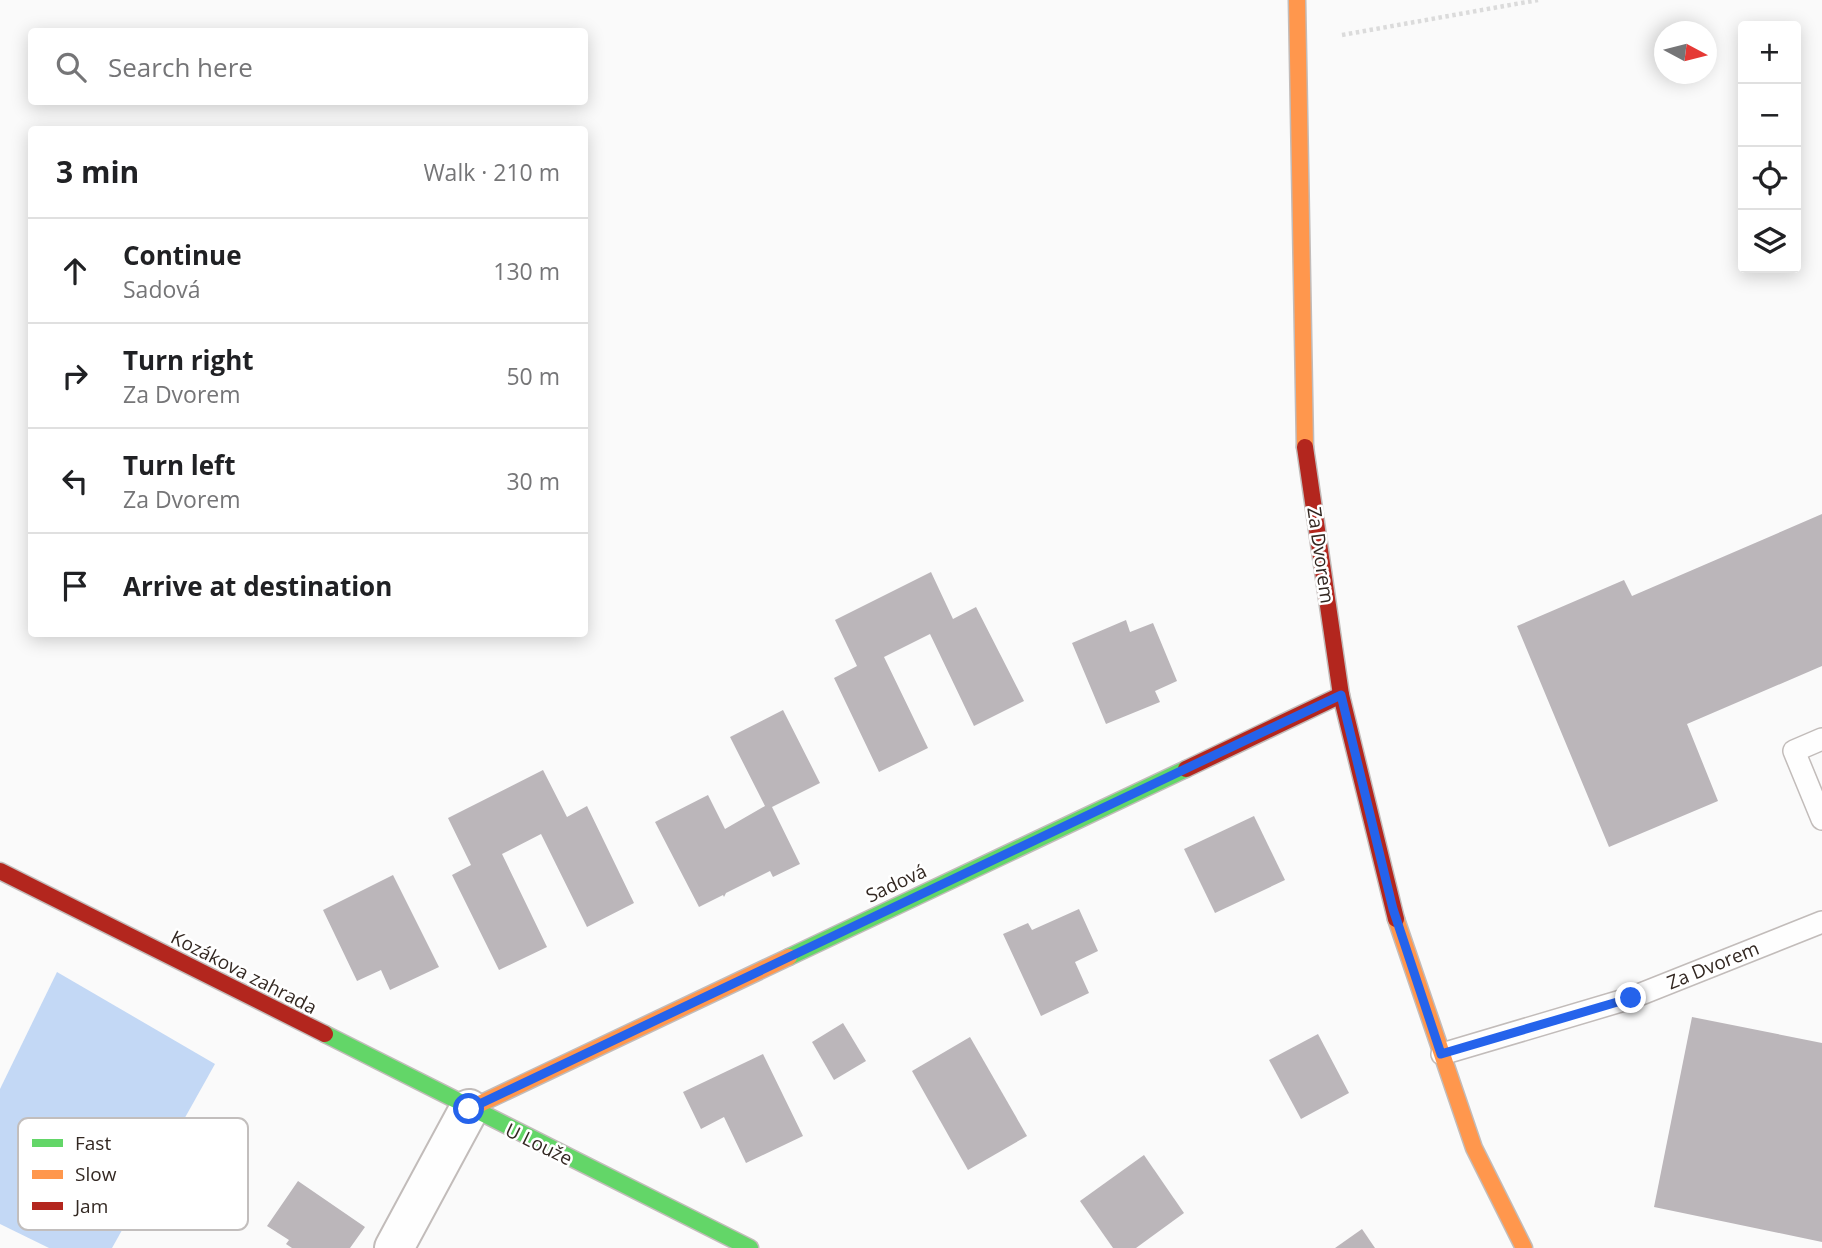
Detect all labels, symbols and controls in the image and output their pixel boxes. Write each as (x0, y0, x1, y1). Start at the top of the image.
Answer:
north arrow (1654, 21, 1717, 84)
map controls (1738, 21, 1801, 273)
button: + (1738, 21, 1801, 84)
search box (28, 28, 588, 105)
icon: search (52, 48, 90, 86)
text: Search here (108, 49, 253, 85)
button: − (1738, 84, 1801, 147)
button: locate (1738, 147, 1801, 210)
text: 3 min (56, 151, 139, 192)
text: Walk · 210 m (423, 156, 560, 188)
button: layers (1738, 210, 1801, 273)
text: Continue (123, 237, 242, 273)
icon: ahead (56, 252, 94, 290)
text: 130 m (493, 255, 560, 287)
text: Sadová (123, 273, 201, 305)
text: Turn right (123, 342, 254, 378)
icon: right (56, 357, 94, 395)
text: 50 m (506, 360, 560, 392)
text: Za Dvorem (123, 378, 241, 410)
text: Turn left (123, 447, 235, 483)
icon: left (56, 462, 94, 500)
text: 30 m (506, 465, 560, 497)
text: Za Dvorem (123, 483, 241, 515)
street label: Za Dvorem (1301, 505, 1341, 605)
icon: arrive (56, 567, 94, 605)
text: Arrive at destination (123, 568, 392, 604)
street label: Sadová (861, 858, 931, 908)
street label: Kozákova zahrada (167, 924, 321, 1020)
street label: Za Dvorem (1663, 935, 1763, 995)
route end (1615, 982, 1646, 1013)
route start (453, 1093, 484, 1124)
street label: U Louže (501, 1117, 577, 1171)
legend (18, 1118, 248, 1230)
text: Fast (75, 1130, 111, 1156)
text: Slow (75, 1161, 117, 1187)
text: Jam (73, 1193, 108, 1219)

